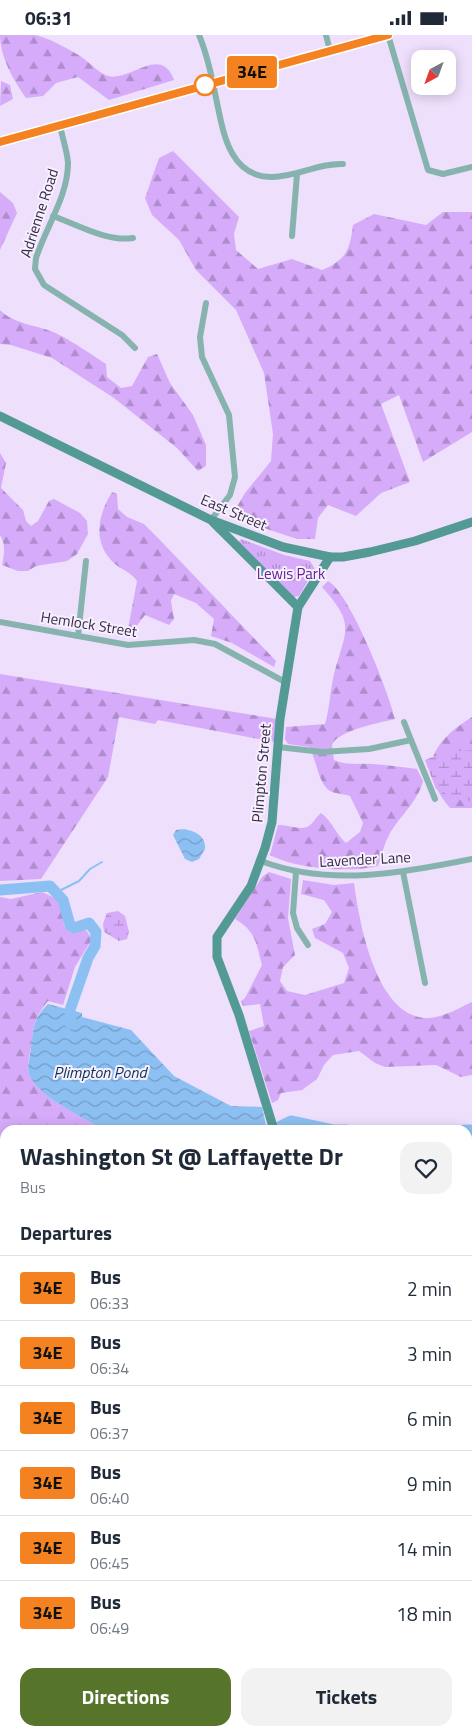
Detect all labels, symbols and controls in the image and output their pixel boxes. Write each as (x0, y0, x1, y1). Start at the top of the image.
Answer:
text: 06:31 (25, 3, 72, 32)
north arrow (411, 50, 456, 95)
map controls (411, 50, 456, 95)
line badge: 34E (223, 56, 281, 88)
text: 34E (237, 58, 267, 85)
unlabelled marker (194, 74, 216, 96)
street label: Adrienne Road (14, 166, 64, 260)
street label: East Street (197, 488, 271, 537)
park label: Lewis Park (257, 562, 325, 585)
street label: Hemlock Street (39, 605, 140, 643)
street label: Plimpton Street (245, 722, 277, 823)
street label: Lavender Lane (319, 845, 411, 873)
water label: Plimpton Pond (54, 1060, 148, 1084)
text: Washington St @ Laffayette Dr (20, 1138, 343, 1174)
button: heart (400, 1142, 452, 1194)
text: Bus (20, 1175, 46, 1199)
text: Departures (20, 1218, 112, 1247)
text: Bus (90, 1262, 121, 1291)
text: 34E (32, 1274, 63, 1301)
text: 2 min (407, 1274, 452, 1303)
text: 06:33 (90, 1291, 129, 1315)
text: Bus (90, 1327, 121, 1356)
text: 34E (32, 1339, 63, 1366)
text: 3 min (407, 1339, 452, 1368)
text: 06:34 (90, 1356, 129, 1380)
text: Bus (90, 1392, 121, 1421)
text: 34E (32, 1404, 63, 1431)
text: 6 min (407, 1404, 452, 1433)
text: 06:37 (90, 1421, 129, 1445)
text: Bus (90, 1457, 121, 1486)
text: 34E (32, 1469, 63, 1496)
text: 9 min (407, 1469, 452, 1498)
text: 06:40 (90, 1486, 129, 1510)
text: Bus (90, 1522, 121, 1551)
text: 34E (32, 1534, 63, 1561)
text: 14 min (396, 1534, 452, 1563)
text: 06:45 (90, 1551, 129, 1575)
text: Bus (90, 1587, 121, 1616)
text: 34E (32, 1599, 63, 1626)
text: 18 min (396, 1599, 452, 1628)
text: 06:49 (90, 1616, 129, 1640)
button: Directions (20, 1668, 231, 1726)
button: Tickets (241, 1668, 452, 1726)

